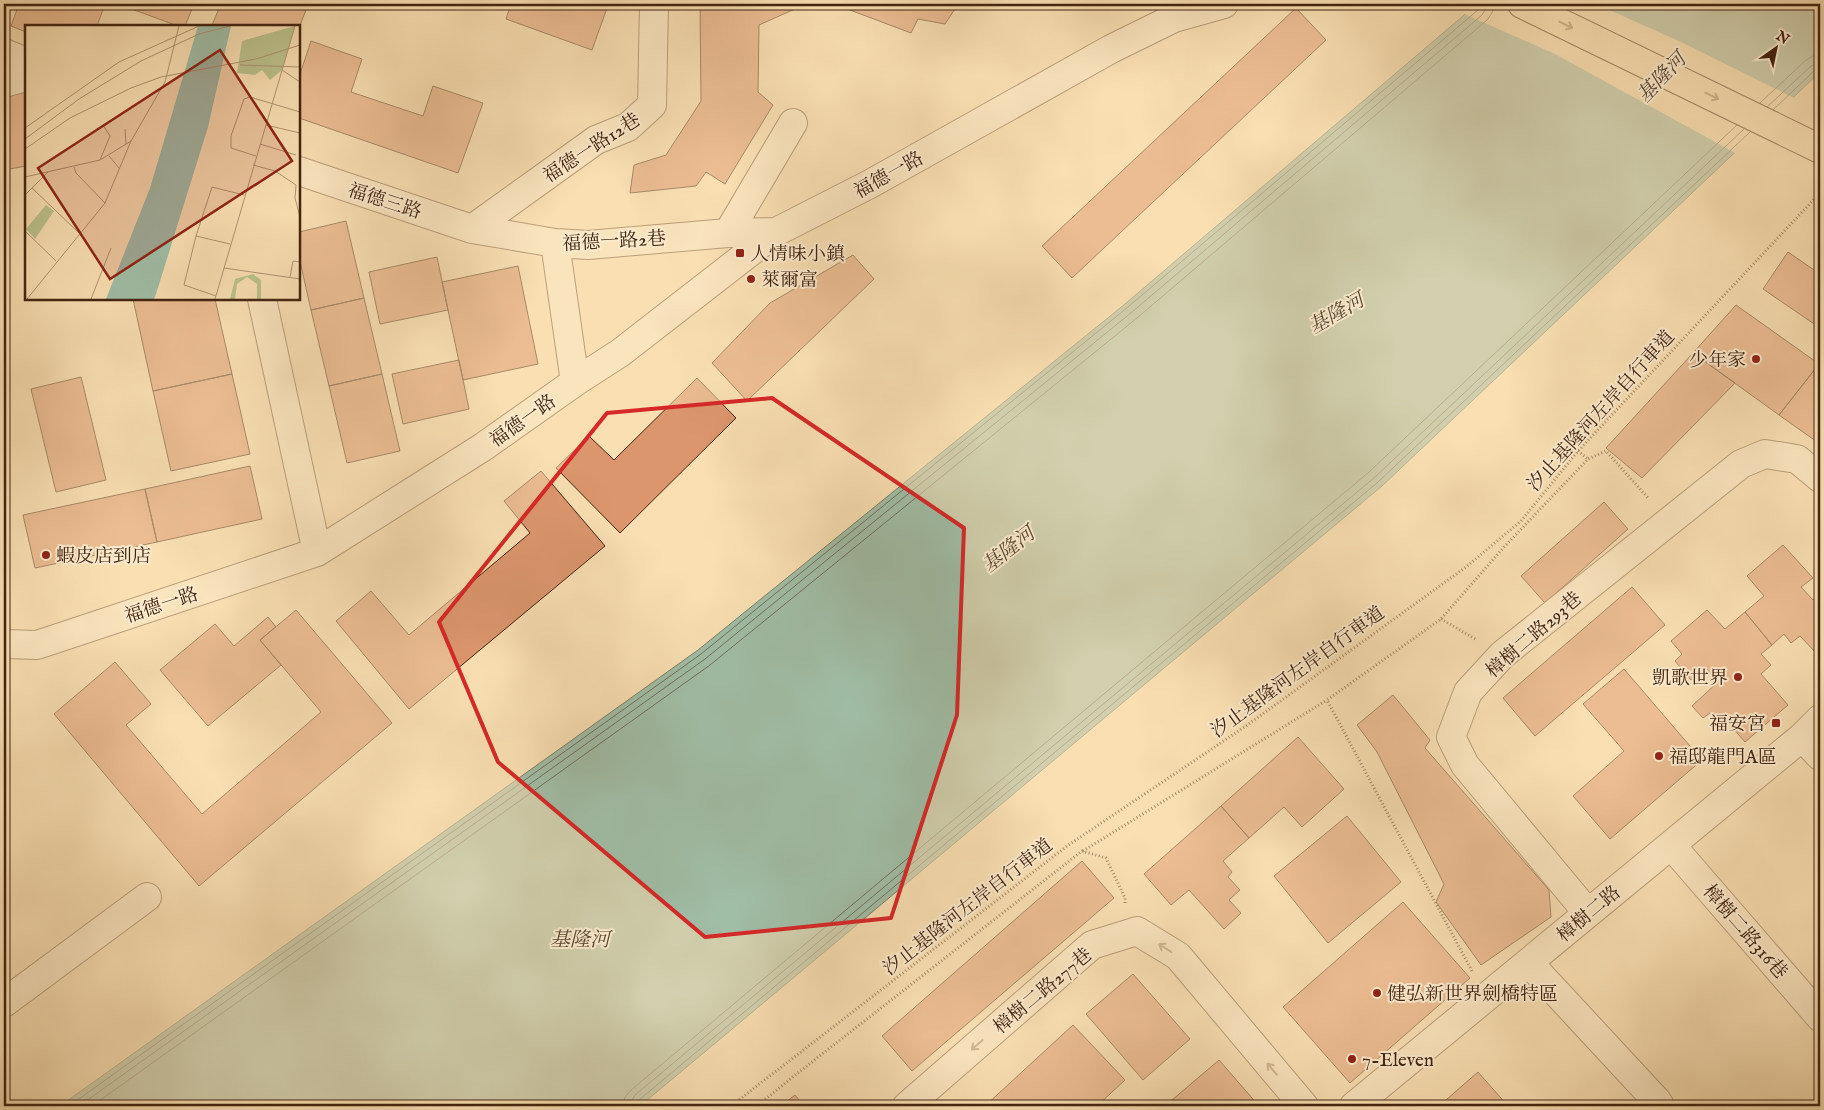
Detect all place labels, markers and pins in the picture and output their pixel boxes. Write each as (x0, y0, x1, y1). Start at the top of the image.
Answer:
place label: 人情味小鎮 (750, 243, 845, 267)
marker: 人情味小鎮 (734, 247, 746, 259)
place label: 萊爾富 (761, 269, 818, 293)
marker: 萊爾富 (745, 273, 757, 285)
place label: 少年家 (1689, 349, 1746, 373)
marker: 少年家 (1750, 353, 1762, 365)
place label: 蝦皮店到店 (56, 545, 151, 569)
marker: 蝦皮店到店 (40, 549, 52, 561)
place label: 凱歌世界 (1652, 667, 1728, 691)
marker: 凱歌世界 (1732, 671, 1744, 683)
place label: 福安宮 (1709, 713, 1766, 737)
marker: 福安宮 (1770, 717, 1782, 729)
place label: 福邸龍門A區 (1669, 746, 1777, 770)
marker: 福邸龍門A區 (1653, 750, 1665, 762)
place label: 健弘新世界劍橋特區 (1387, 983, 1558, 1007)
marker: 健弘新世界劍橋特區 (1371, 987, 1383, 999)
place label: 7-Eleven (1362, 1049, 1434, 1073)
marker: 7-Eleven (1346, 1053, 1358, 1065)

